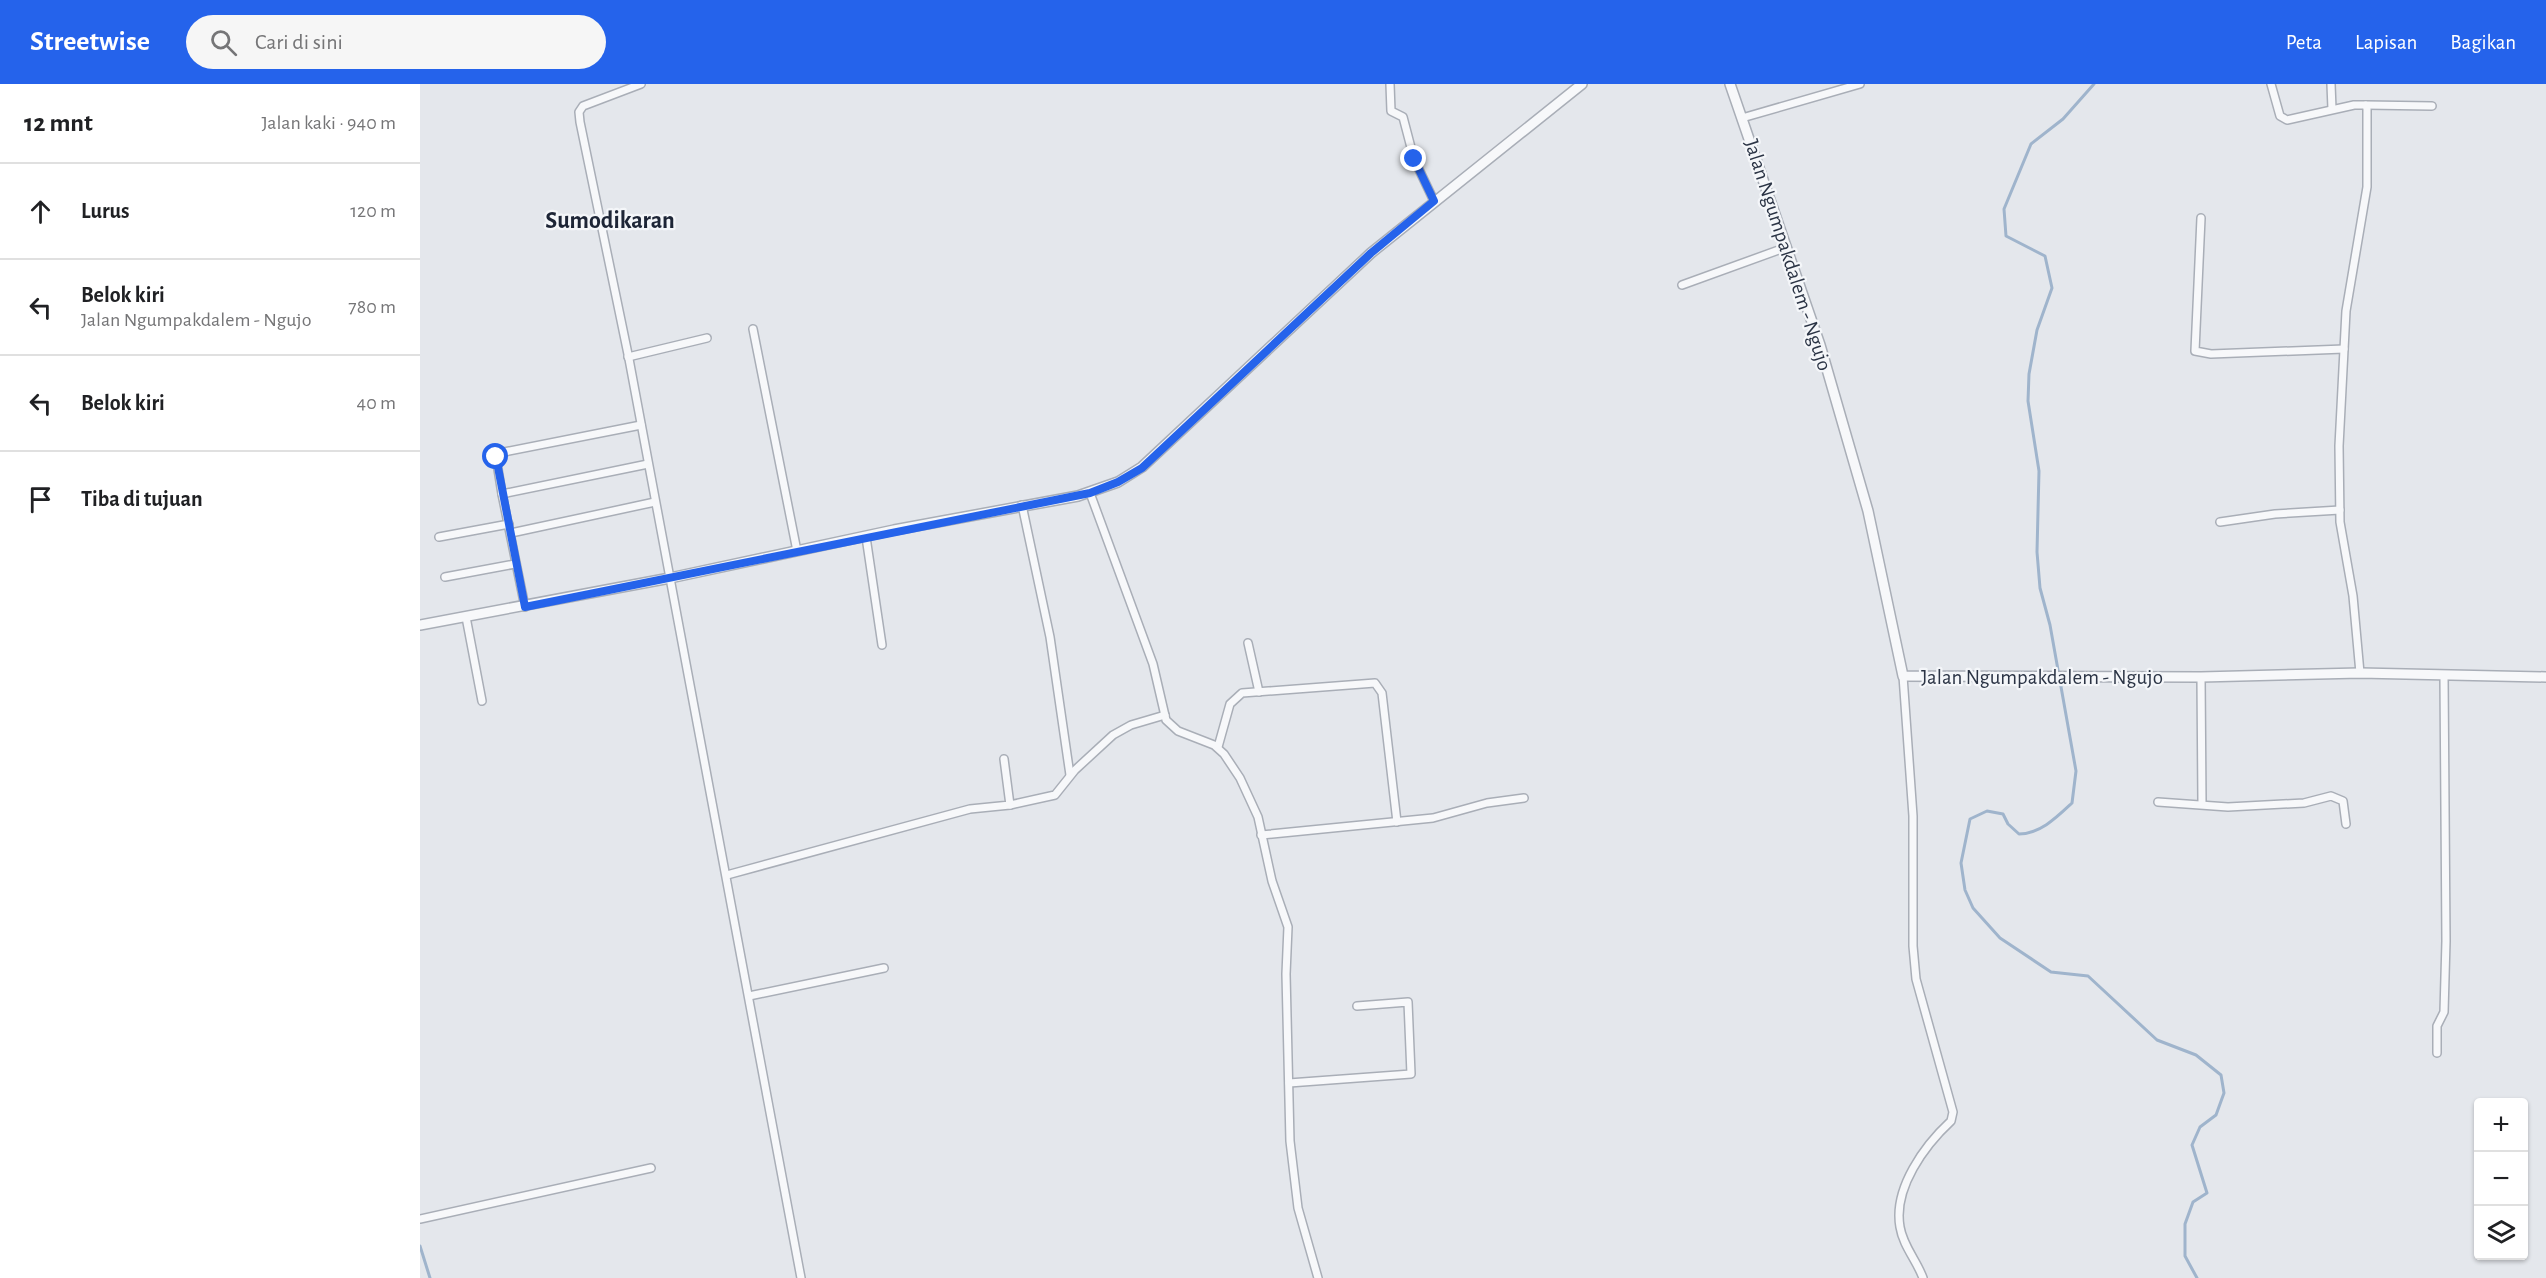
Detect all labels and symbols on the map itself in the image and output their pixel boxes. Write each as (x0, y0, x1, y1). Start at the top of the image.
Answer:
street label: Jalan Ngumpakdalem - Ngujo (1741, 137, 1835, 373)
route end (1400, 145, 1426, 171)
district label: Sumodikaran (545, 209, 675, 233)
route start (482, 443, 508, 469)
street label: Jalan Ngumpakdalem - Ngujo (1921, 667, 2163, 688)

